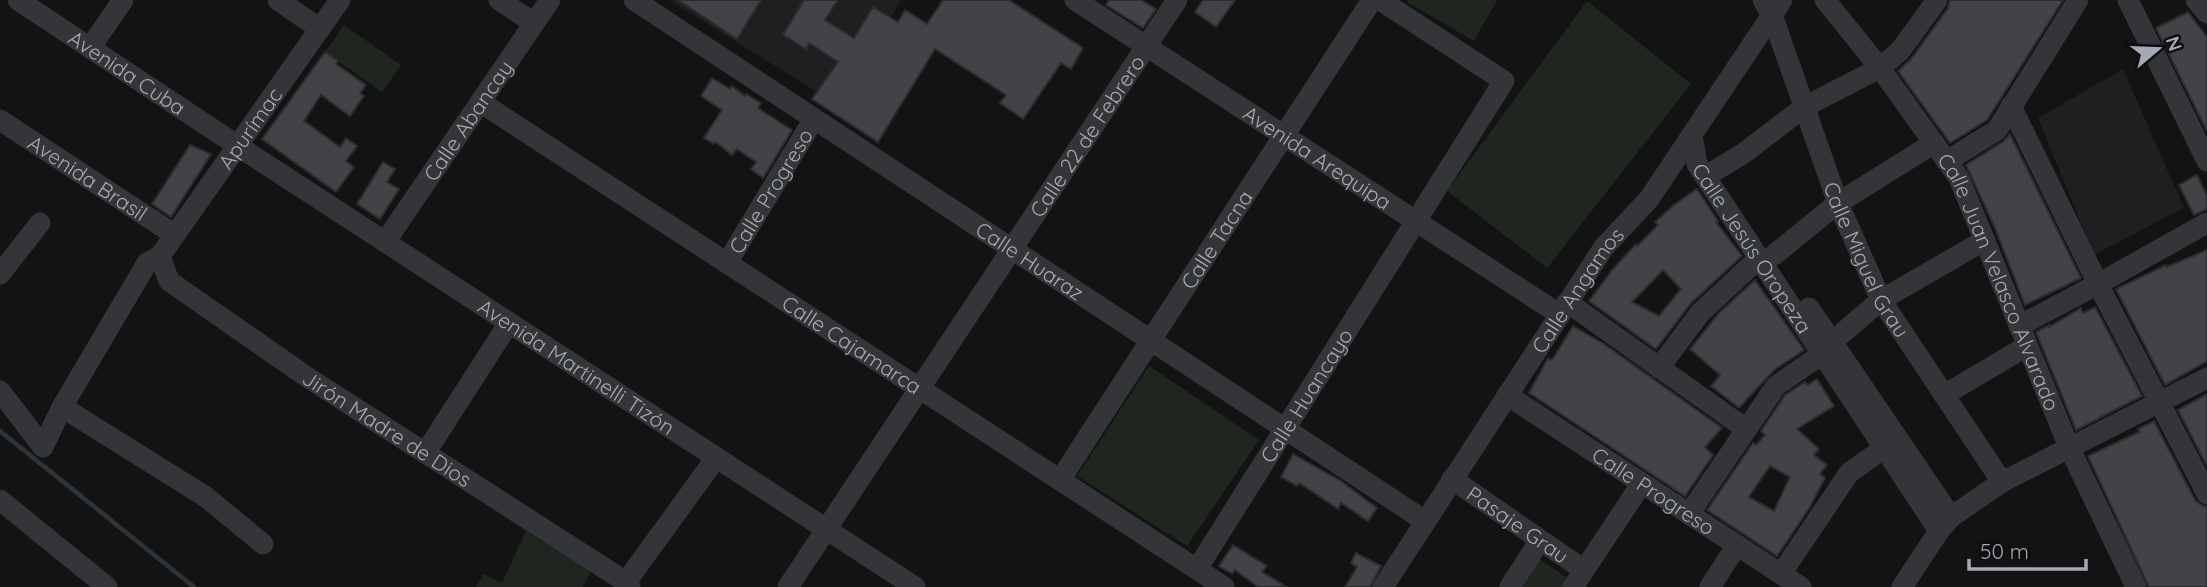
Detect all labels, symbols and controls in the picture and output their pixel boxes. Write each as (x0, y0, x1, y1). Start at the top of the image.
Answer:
north arrow (2123, 14, 2193, 84)
street label: Avenida Cuba (64, 24, 191, 121)
text: N (2160, 33, 2188, 54)
street label: Calle 22 de Febrero (1024, 50, 1150, 222)
street label: Calle Abancay (418, 55, 518, 186)
street label: Apurímac (212, 82, 287, 174)
street label: Avenida Arequipa (1238, 100, 1396, 215)
street label: Calle Progreso (723, 124, 818, 258)
street label: Avenida Brasil (23, 129, 152, 226)
street label: Calle Juan Velasco Alvarado (1932, 148, 2066, 414)
street label: Calle Jesús Oropeza (1687, 158, 1818, 338)
street label: Calle Miguel Grau (1819, 178, 1915, 342)
street label: Calle Tacna (1175, 185, 1258, 294)
street label: Calle Huaraz (971, 216, 1089, 306)
street label: Calle Angamos (1526, 221, 1629, 358)
street label: Calle Cajamarca (777, 289, 927, 399)
street label: Avenida Martinelli Tizón (473, 293, 680, 440)
street label: Calle Huancayo (1254, 324, 1358, 467)
street label: Jirón Madre de Dios (298, 365, 477, 492)
street label: Calle Progreso (1587, 441, 1720, 540)
street label: Pasaje Grau (1462, 480, 1574, 569)
scale bar (1969, 528, 2086, 572)
text: 50 m (1980, 538, 2029, 564)

